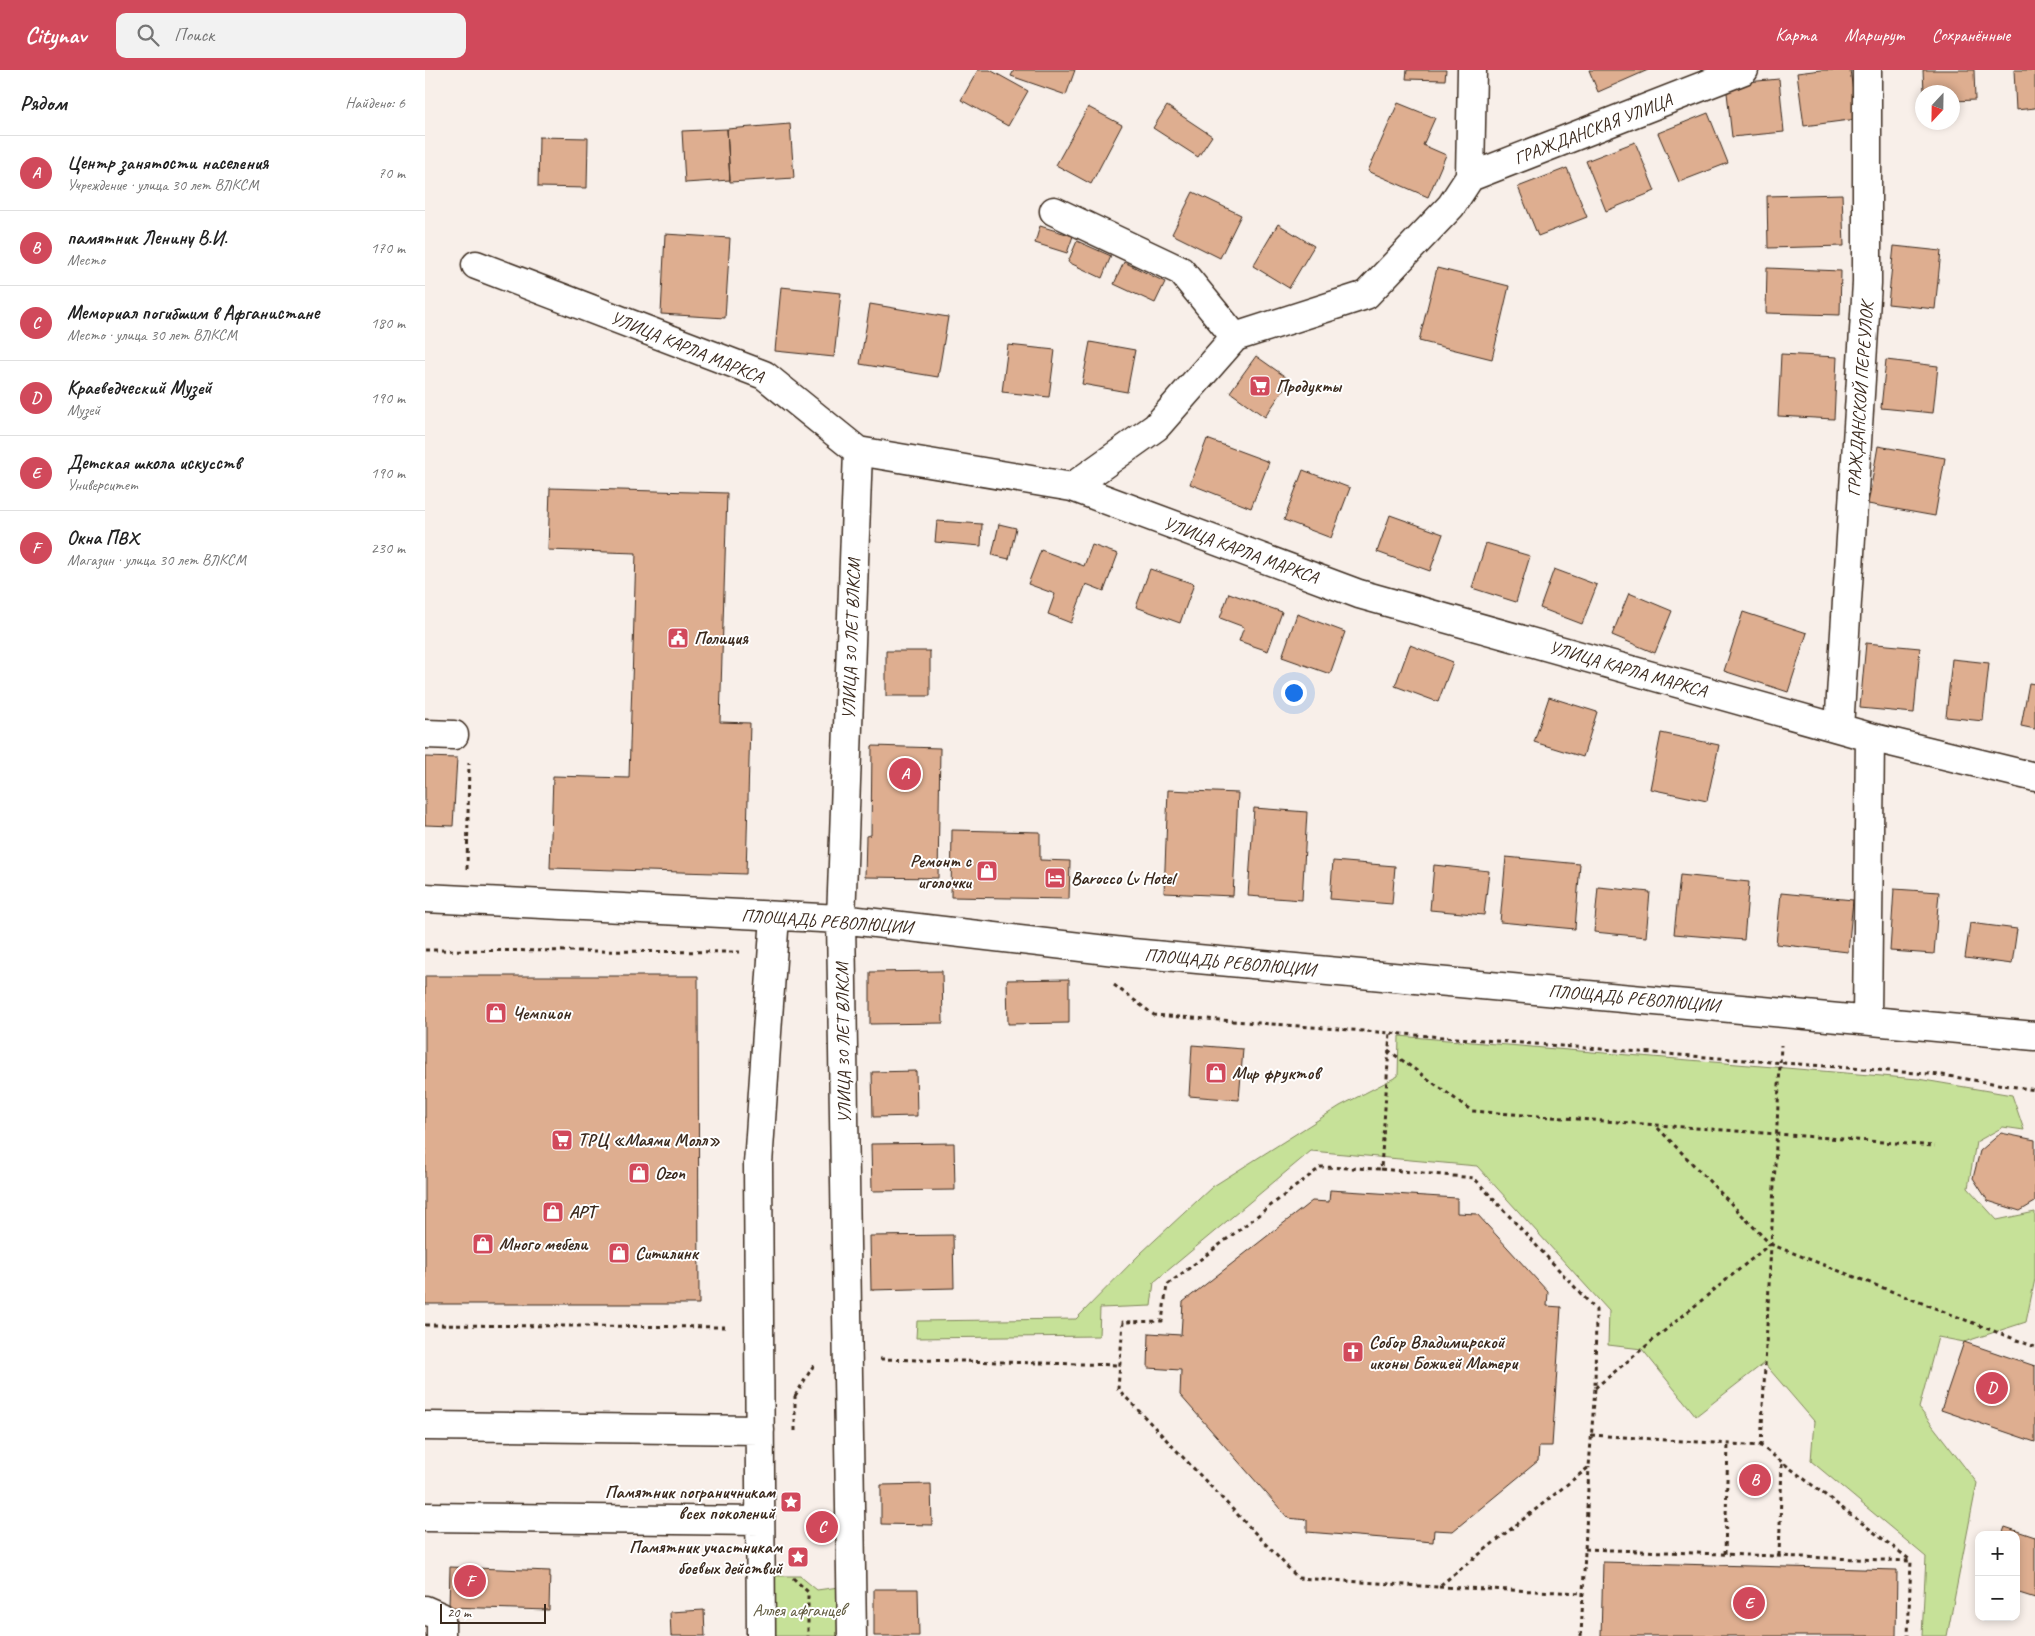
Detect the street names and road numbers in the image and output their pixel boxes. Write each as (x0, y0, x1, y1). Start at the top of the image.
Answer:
street label: ГРАЖДАНСКАЯ УЛИЦА (1511, 88, 1676, 169)
street label: ГРАЖДАНСКОЙ ПЕРЕУЛОК (1842, 297, 1878, 497)
street label: УЛИЦА КАРЛА МАРКСА (607, 306, 768, 388)
street label: УЛИЦА КАРЛА МАРКСА (1161, 512, 1322, 589)
street label: УЛИЦА 30 ЛЕТ ВЛКСМ (837, 556, 865, 720)
street label: УЛИЦА КАРЛА МАРКСА (1547, 636, 1710, 702)
street label: ПЛОЩАДЬ РЕВОЛЮЦИИ (741, 904, 916, 938)
street label: ПЛОЩАДЬ РЕВОЛЮЦИИ (1144, 944, 1319, 981)
street label: УЛИЦА 30 ЛЕТ ВЛКСМ (831, 960, 855, 1124)
street label: ПЛОЩАДЬ РЕВОЛЮЦИИ (1548, 980, 1723, 1017)

